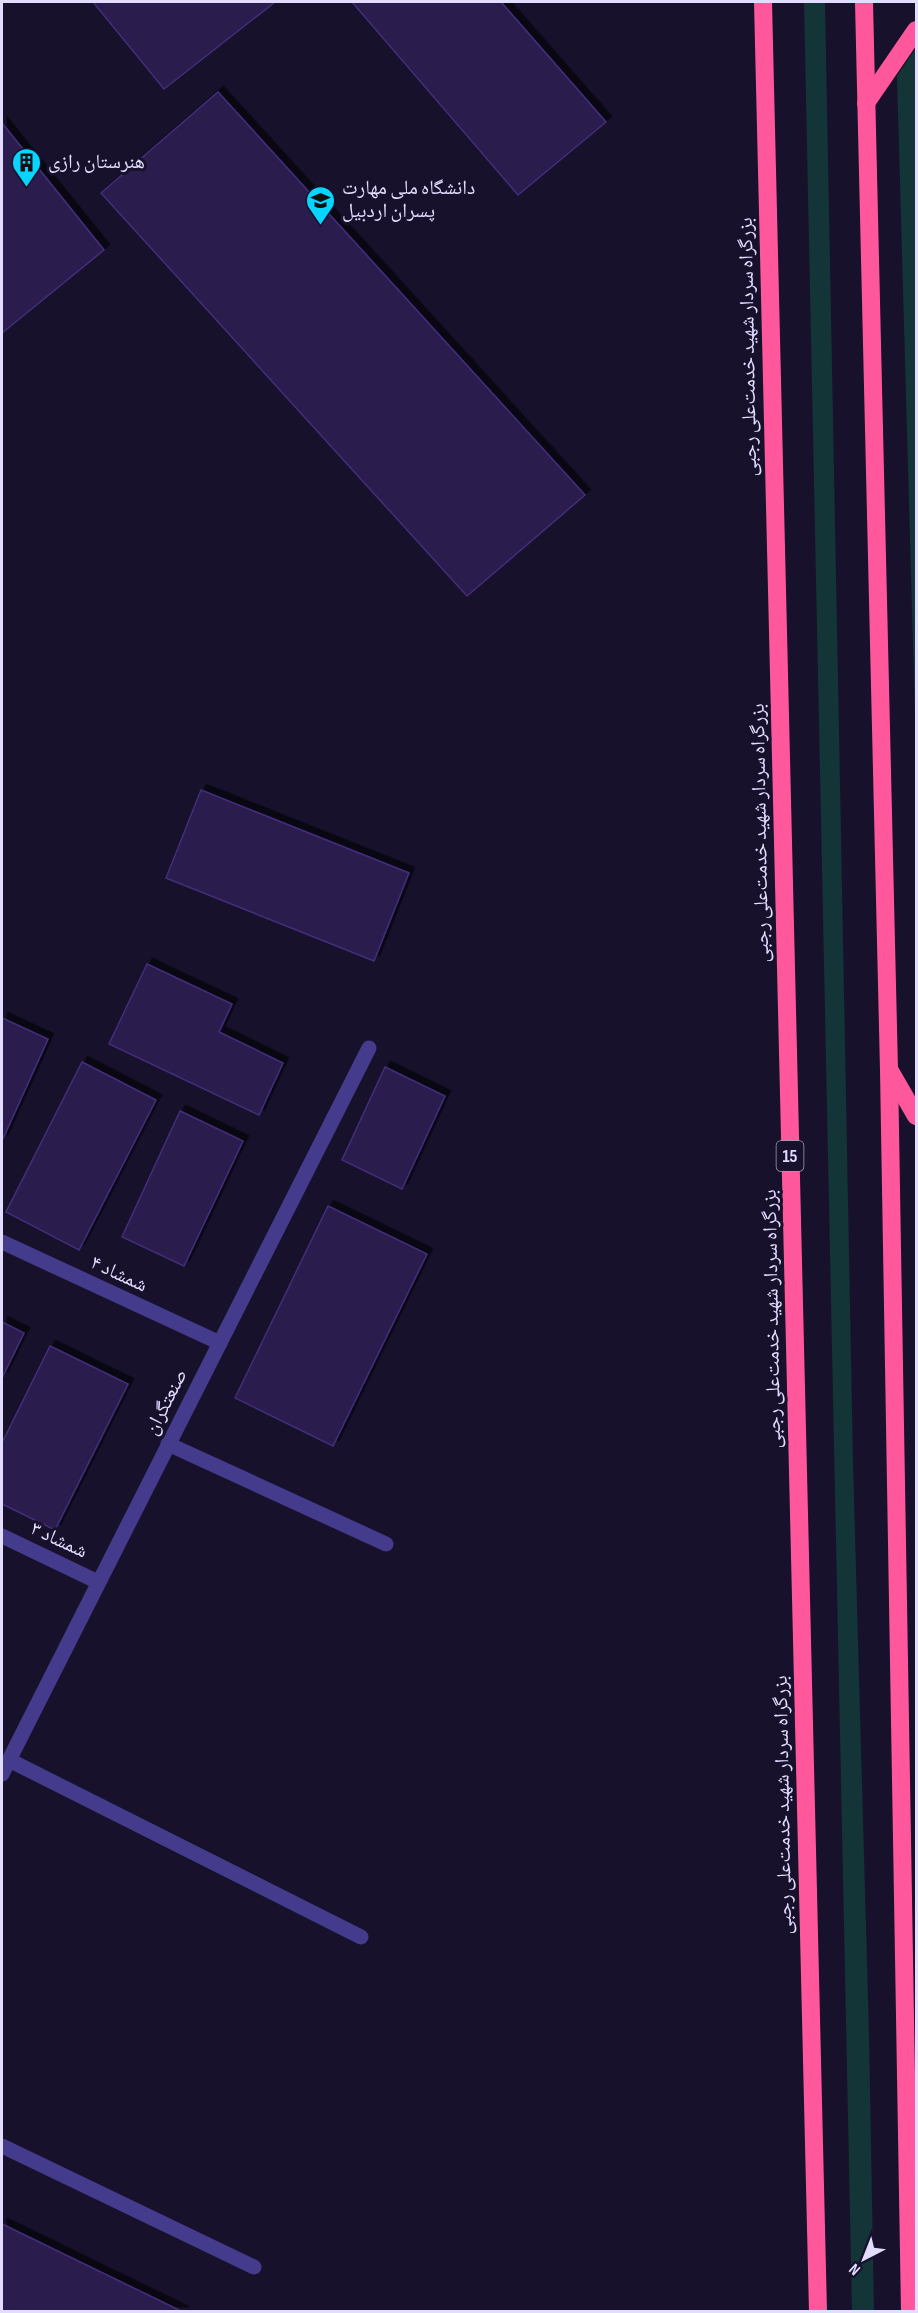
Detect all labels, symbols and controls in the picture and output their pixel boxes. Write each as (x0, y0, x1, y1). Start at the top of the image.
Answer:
building icon: هنرستان رازی (11, 146, 43, 188)
place label: هنرستان رازی (48, 150, 145, 174)
place label: دانشگاه ملی مهارت پسران اردبیل (342, 176, 475, 223)
school or university icon: دانشگاه ملی مهارت پسران اردبیل (305, 184, 337, 226)
street label: بزرگراه سردار شهید خدمت‌علی رجبی (734, 217, 762, 477)
street label: بزرگراه سردار شهید خدمت‌علی رجبی (746, 703, 774, 963)
road number: 15 (776, 1141, 804, 1171)
street label: بزرگراه سردار شهید خدمت‌علی رجبی (758, 1189, 786, 1449)
street label: شمشاد ۴ (87, 1250, 151, 1298)
street label: صنعتگران (139, 1365, 193, 1439)
street label: شمشاد ۳ (27, 1516, 91, 1564)
street label: بزرگراه سردار شهید خدمت‌علی رجبی (769, 1675, 797, 1935)
north arrow (834, 2229, 894, 2289)
text: N (845, 2259, 864, 2279)

